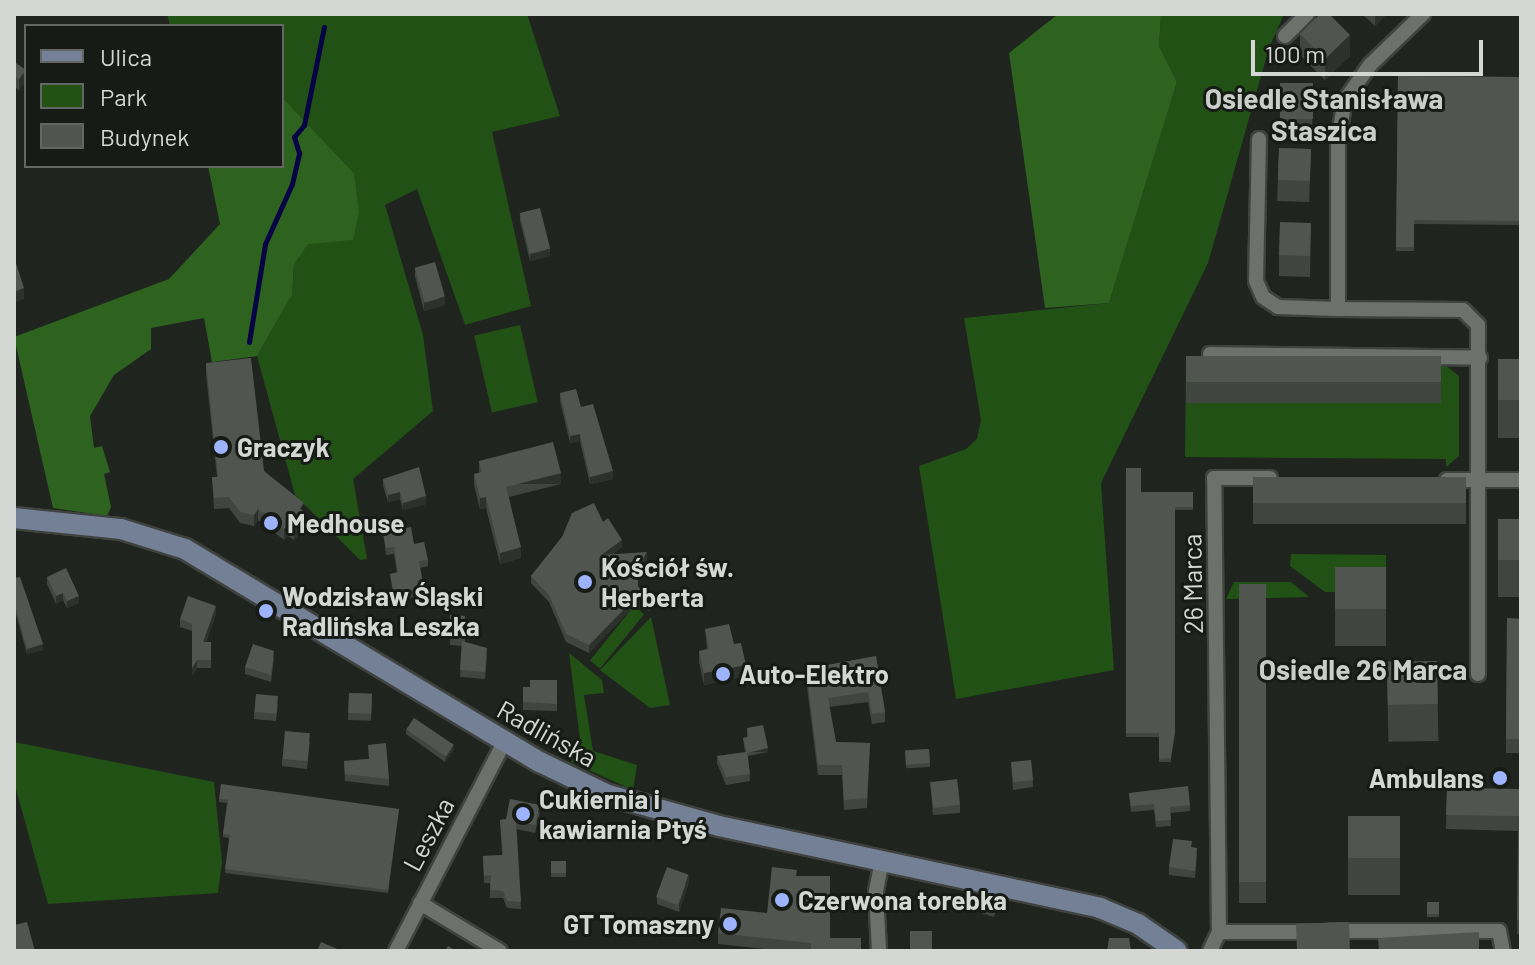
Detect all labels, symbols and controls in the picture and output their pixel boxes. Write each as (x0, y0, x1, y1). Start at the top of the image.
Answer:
legend (24, 24, 284, 168)
scale bar (1255, 24, 1487, 74)
text: 100 m (1265, 39, 1325, 68)
text: Ulica (100, 42, 152, 71)
district label: Osiedle Stanisława Staszica (1205, 81, 1443, 147)
text: Park (100, 82, 147, 111)
text: Budynek (100, 122, 189, 151)
place label: Graczyk (237, 431, 330, 463)
marker: Graczyk (212, 438, 230, 456)
place label: Medhouse (287, 507, 405, 539)
marker: Medhouse (262, 514, 280, 532)
street label: 26 Marca (1176, 533, 1208, 635)
place label: Kościół św. Herberta (601, 551, 734, 612)
marker: Kościół św. Herberta (576, 573, 594, 591)
place label: Wodzisław Śląski Radlińska Leszka (282, 580, 483, 642)
marker: Wodzisław Śląski Radlińska Leszka (257, 602, 275, 620)
district label: Osiedle 26 Marca (1259, 652, 1467, 686)
place label: Auto-Elektro (739, 658, 889, 690)
marker: Auto-Elektro (714, 665, 732, 683)
street label: Radlińska (492, 693, 602, 773)
place label: Ambulans (1369, 762, 1484, 794)
marker: Ambulans (1491, 769, 1509, 787)
place label: Cukiernia i kawiarnia Ptyś (539, 783, 707, 844)
street label: Leszka (396, 792, 460, 876)
marker: Cukiernia i kawiarnia Ptyś (514, 805, 532, 823)
place label: Czerwona torebka (798, 884, 1007, 916)
marker: Czerwona torebka (773, 891, 791, 909)
place label: GT Tomaszny (563, 908, 714, 940)
marker: GT Tomaszny (721, 915, 739, 933)

